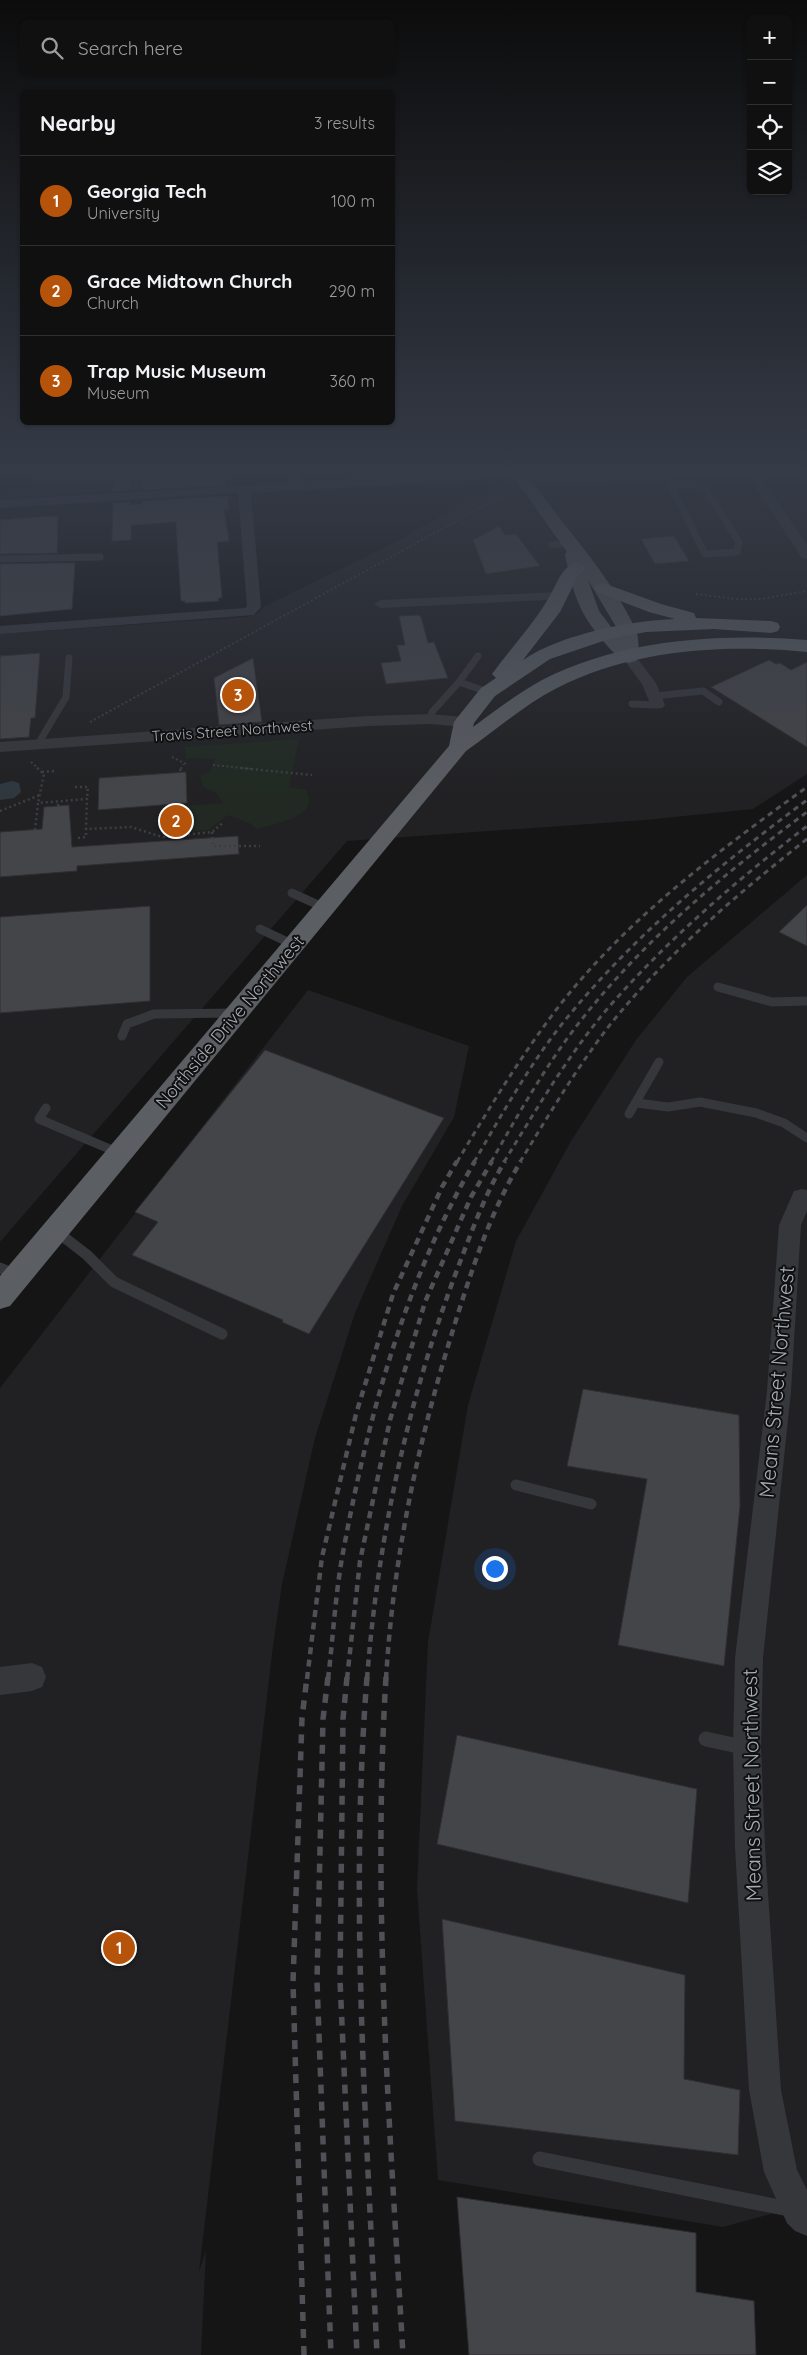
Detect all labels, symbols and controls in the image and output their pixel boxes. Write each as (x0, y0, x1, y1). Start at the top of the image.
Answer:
map controls (747, 15, 792, 195)
button: + (747, 15, 792, 60)
search box (20, 20, 395, 75)
icon: search (38, 34, 66, 62)
text: Search here (78, 36, 183, 60)
button: − (747, 60, 792, 105)
button: locate (747, 105, 792, 150)
text: Nearby (40, 110, 116, 136)
text: 3 results (314, 113, 375, 133)
button: layers (747, 150, 792, 195)
text: Georgia Tech (87, 179, 207, 203)
text: 1 (53, 191, 59, 211)
text: 100 m (331, 191, 375, 211)
text: University (87, 203, 160, 223)
text: Grace Midtown Church (87, 269, 292, 293)
text: 2 (51, 281, 61, 301)
text: 290 m (329, 281, 375, 301)
text: Church (87, 293, 139, 313)
text: Trap Music Museum (87, 359, 266, 383)
text: 3 (52, 371, 60, 391)
text: 360 m (330, 371, 375, 391)
text: Museum (87, 383, 150, 403)
pin: 3 (222, 676, 254, 714)
street label: Travis Street Northwest (151, 715, 313, 746)
pin: 2 (160, 802, 192, 840)
street label: Northside Drive Northwest (150, 930, 309, 1113)
street label: Means Street Northwest (753, 1265, 799, 1499)
your location (482, 1556, 508, 1582)
street label: Means Street Northwest (736, 1668, 766, 1902)
pin: 1 (103, 1929, 135, 1967)

